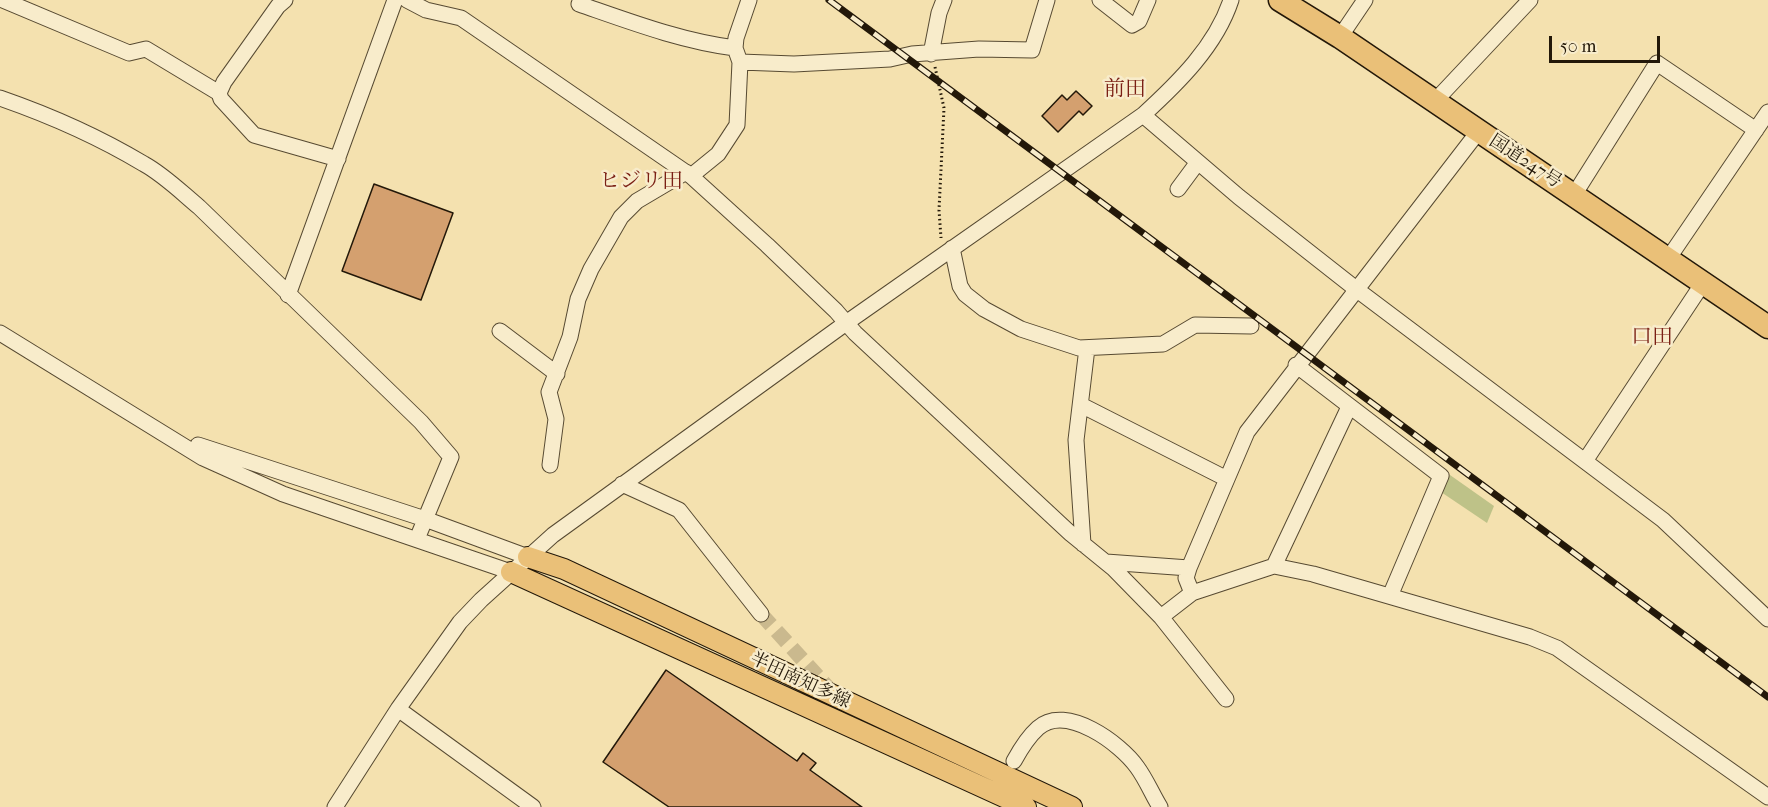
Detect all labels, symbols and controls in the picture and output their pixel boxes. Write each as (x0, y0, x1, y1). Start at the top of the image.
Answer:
scale bar (1552, 24, 1663, 62)
text: 50 m (1560, 36, 1596, 57)
district label: 前田 (1104, 77, 1146, 103)
street label: 国道247号 (1485, 131, 1565, 193)
district label: ヒジリ田 (599, 169, 683, 195)
district label: 口田 (1631, 325, 1673, 351)
street label: 半田南知多線 (746, 648, 854, 714)

